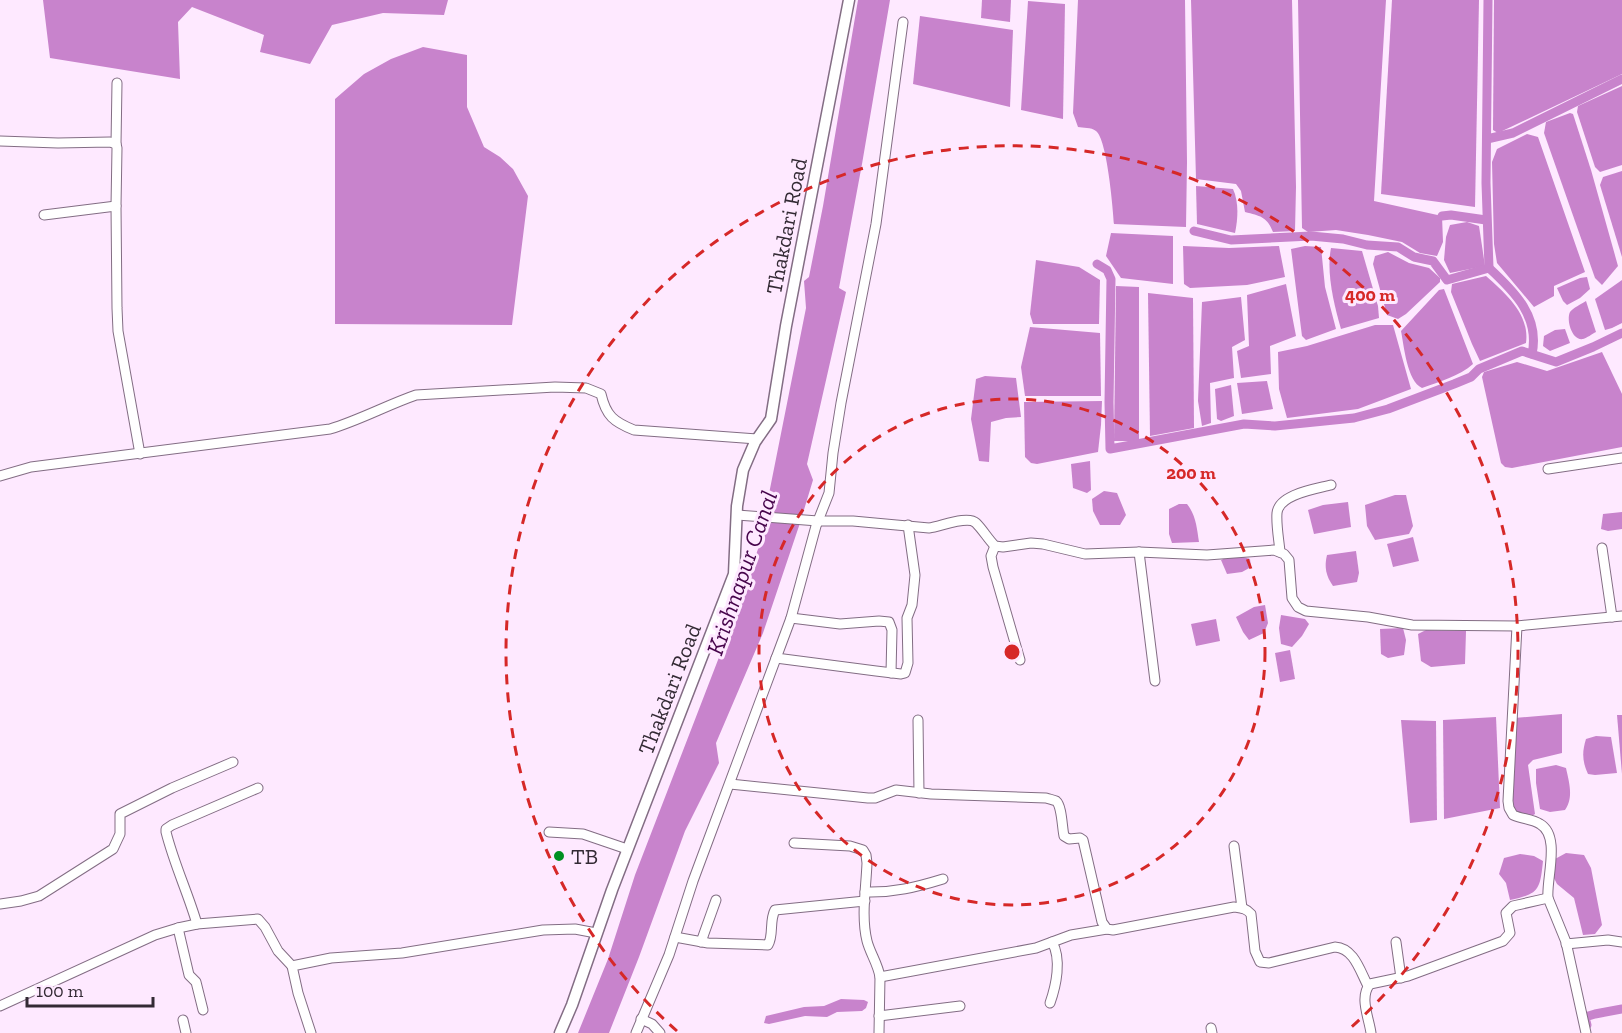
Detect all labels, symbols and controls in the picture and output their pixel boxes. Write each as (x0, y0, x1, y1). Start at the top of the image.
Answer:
street label: Thakdari Road (760, 156, 813, 296)
text: 400 m (1345, 284, 1395, 306)
text: 200 m (1166, 462, 1216, 484)
water label: Krishnapur Canal (700, 487, 783, 659)
street label: Thakdari Road (632, 620, 707, 758)
centre of rings (1002, 642, 1022, 662)
place label: TB (571, 843, 598, 870)
marker: TB (552, 849, 566, 863)
scale bar (27, 970, 153, 1008)
text: 100 m (36, 980, 84, 1002)

